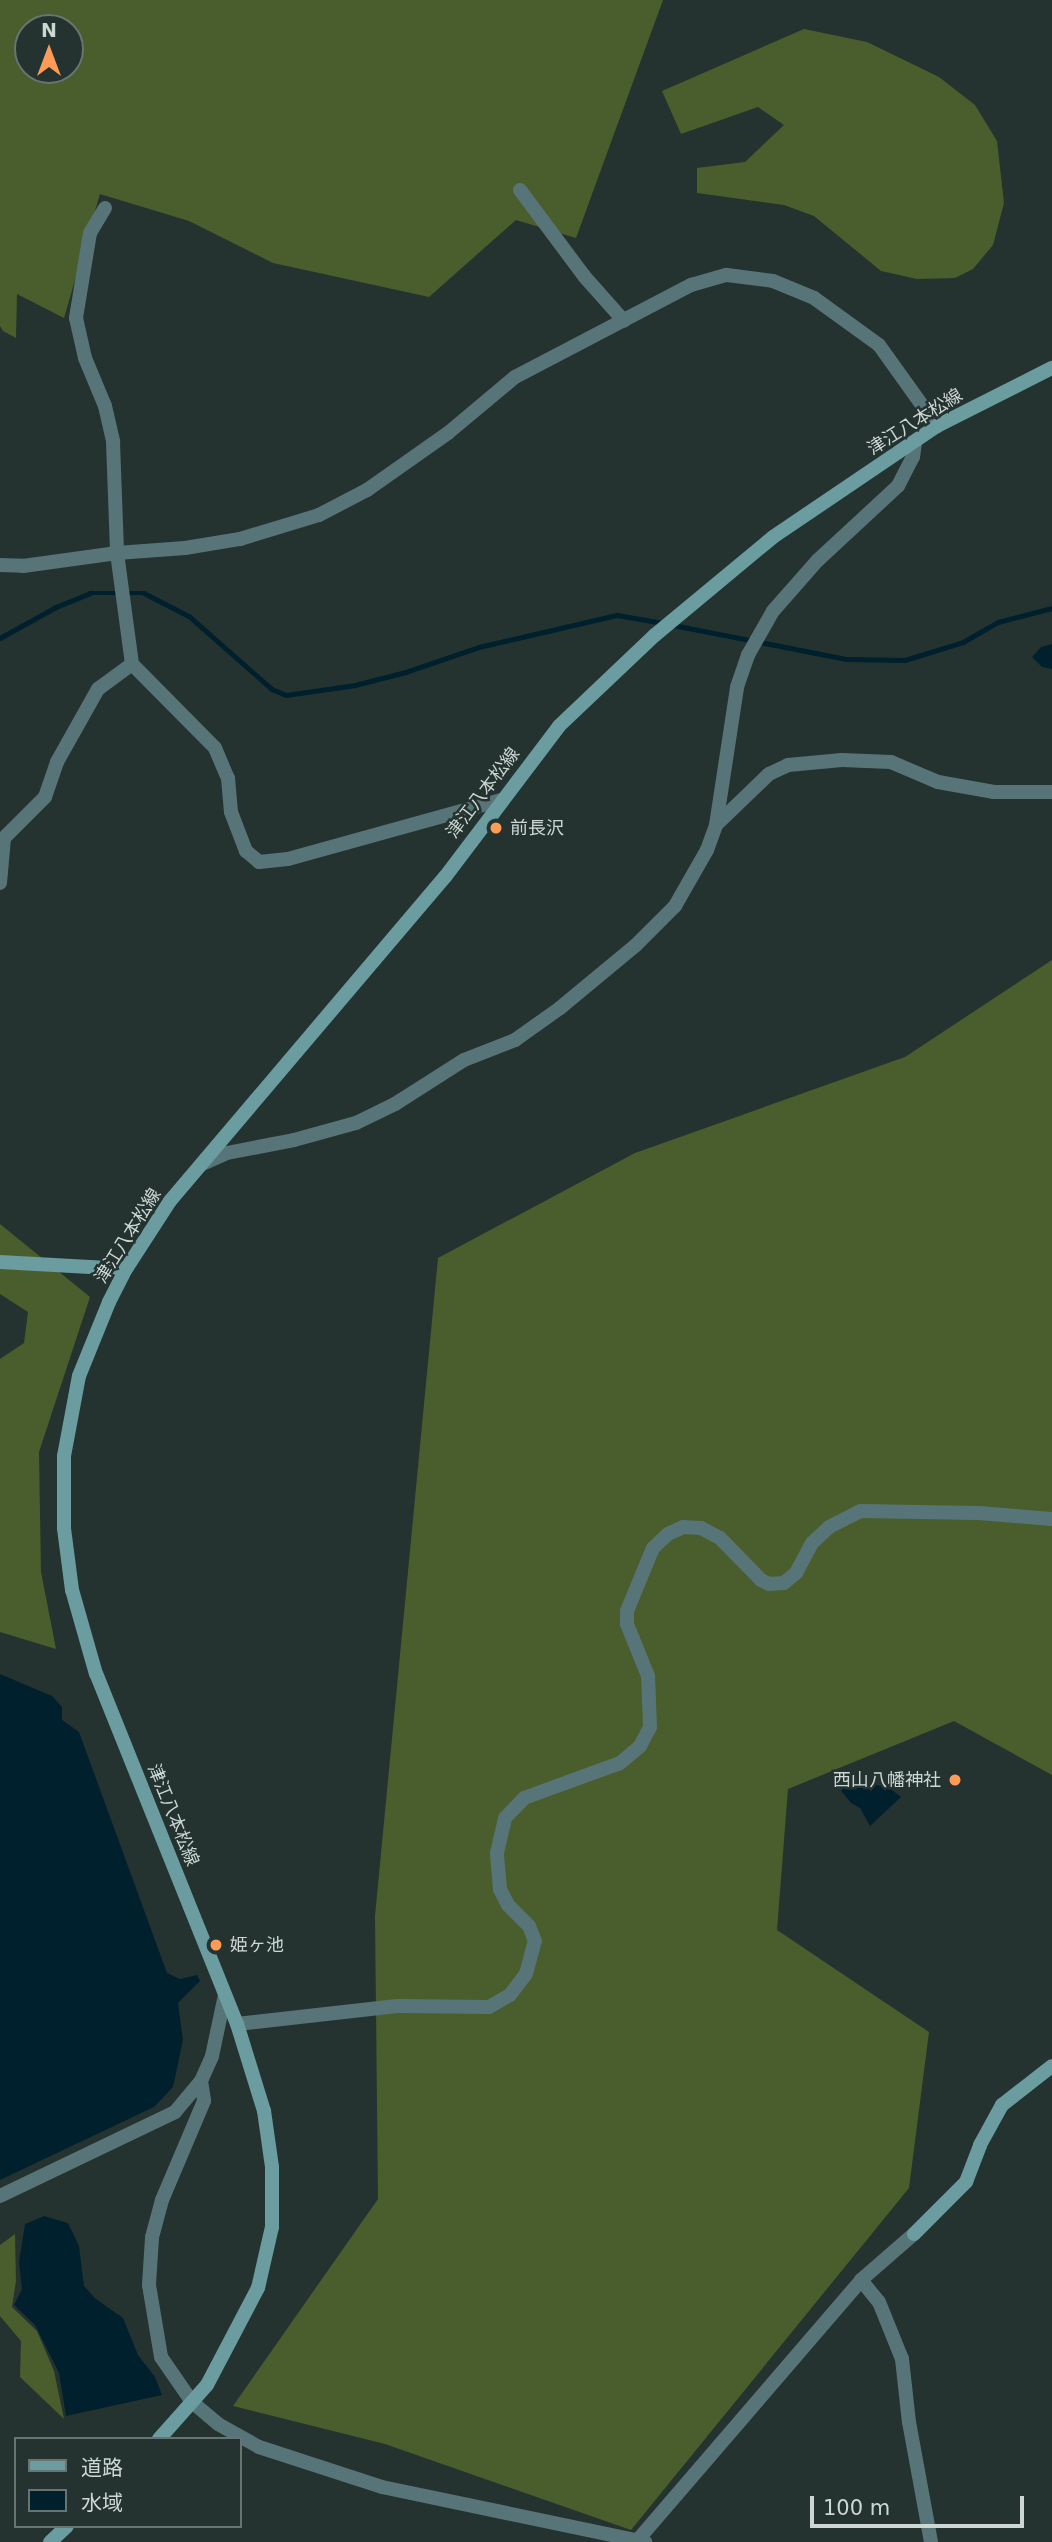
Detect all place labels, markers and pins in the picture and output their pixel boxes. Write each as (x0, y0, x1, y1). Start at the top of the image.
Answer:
place label: 前長沢 (510, 817, 564, 839)
marker: 前長沢 (488, 820, 504, 836)
place label: 西山八幡神社 (833, 1769, 941, 1791)
marker: 西山八幡神社 (947, 1772, 963, 1788)
place label: 姫ヶ池 (230, 1934, 284, 1956)
marker: 姫ヶ池 (208, 1937, 224, 1953)

